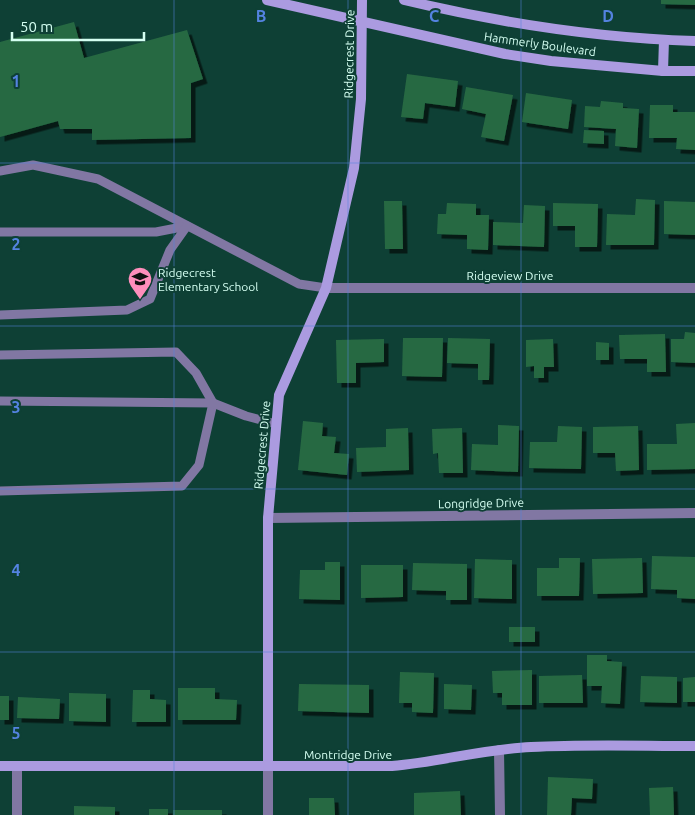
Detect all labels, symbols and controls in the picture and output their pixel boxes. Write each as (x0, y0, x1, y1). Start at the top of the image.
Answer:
text: B (256, 7, 266, 25)
text: C (429, 7, 439, 25)
text: D (602, 7, 614, 25)
scale bar (12, 10, 145, 42)
street label: Ridgecrest Drive (342, 10, 356, 98)
text: 50 m (20, 18, 53, 35)
street label: Hammerly Boulevard (483, 30, 597, 58)
text: 1 (11, 72, 21, 90)
text: 2 (11, 235, 21, 253)
school or university icon: Ridgecrest Elementary School (127, 266, 153, 300)
place label: Ridgecrest Elementary School (158, 266, 258, 293)
street label: Ridgeview Drive (467, 269, 553, 282)
text: 3 (11, 398, 21, 416)
street label: Ridgecrest Drive (252, 400, 272, 490)
street label: Longridge Drive (438, 496, 524, 510)
text: 4 (11, 561, 21, 579)
text: 5 (11, 724, 21, 742)
street label: Montridge Drive (304, 748, 392, 761)

